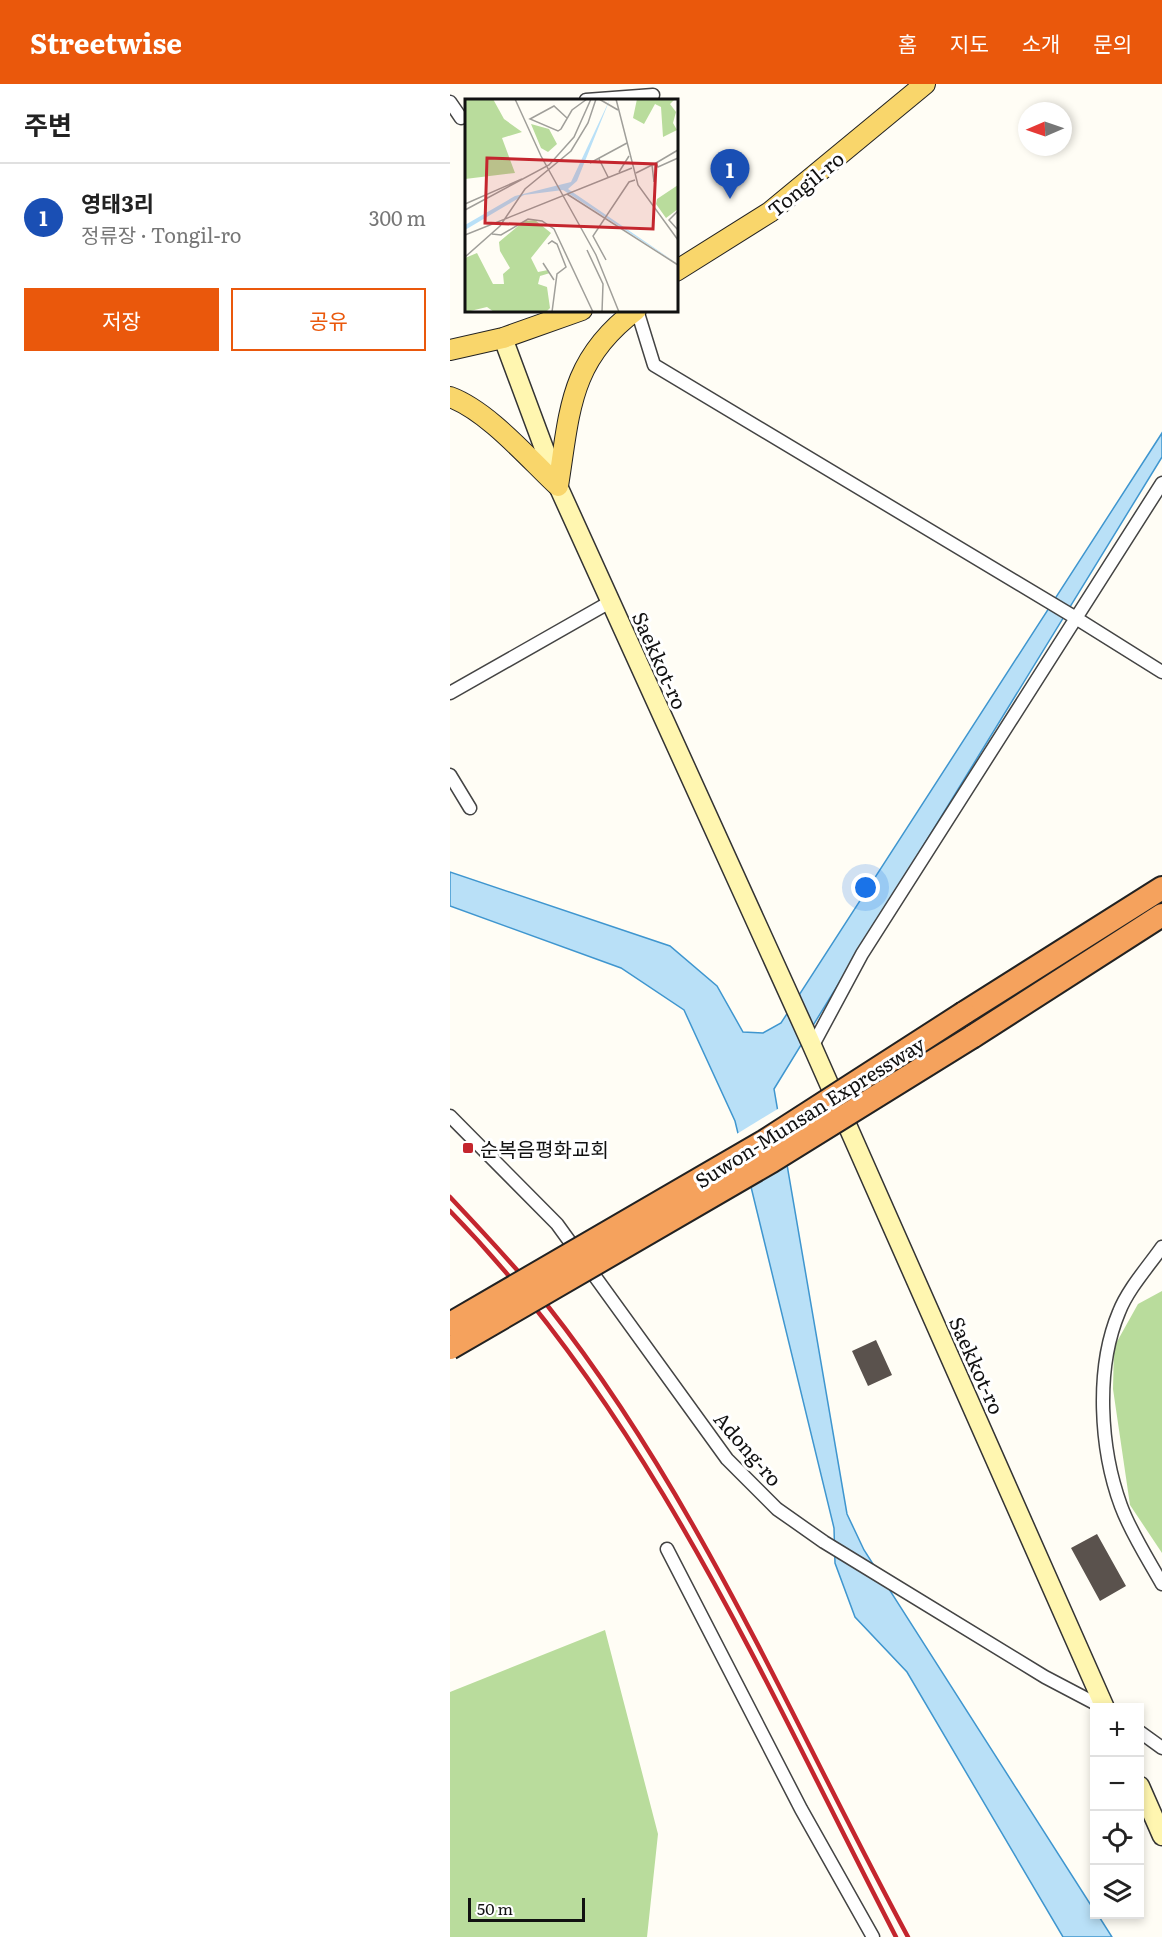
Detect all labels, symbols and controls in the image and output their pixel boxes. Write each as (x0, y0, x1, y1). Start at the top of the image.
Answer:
text: Streetwise (30, 21, 182, 63)
text: 홈 (898, 27, 917, 58)
text: 지도 (950, 27, 989, 58)
text: 소개 (1022, 27, 1060, 58)
text: 문의 (1093, 27, 1132, 58)
inset map (465, 99, 678, 312)
north arrow (1018, 102, 1072, 156)
text: 주변 (24, 104, 72, 143)
street label: Tongil-ro (760, 143, 850, 223)
pin: 1 (710, 150, 750, 199)
text: 영태3리 (81, 186, 154, 219)
text: 1 (39, 202, 48, 232)
text: 300 m (369, 202, 426, 232)
text: 정류장 · Tongil-ro (81, 219, 242, 249)
button: 저장 (24, 288, 219, 351)
button: 공유 (231, 288, 426, 351)
street label: Saekkot-ro (626, 606, 696, 714)
your location (851, 873, 880, 902)
street label: Suwon-Munsan Expressway (688, 1027, 930, 1194)
place label: 순복음평화교회 (480, 1133, 609, 1163)
marker: 순복음평화교회 (461, 1141, 475, 1155)
street label: Saekkot-ro (943, 1311, 1013, 1419)
street label: Adong-ro (708, 1404, 790, 1492)
map controls (1090, 1703, 1144, 1919)
button: + (1090, 1703, 1144, 1757)
button: − (1090, 1757, 1144, 1811)
button: locate (1090, 1811, 1144, 1865)
button: layers (1090, 1865, 1144, 1919)
scale bar (468, 1895, 585, 1922)
text: 50 m (477, 1896, 513, 1920)

